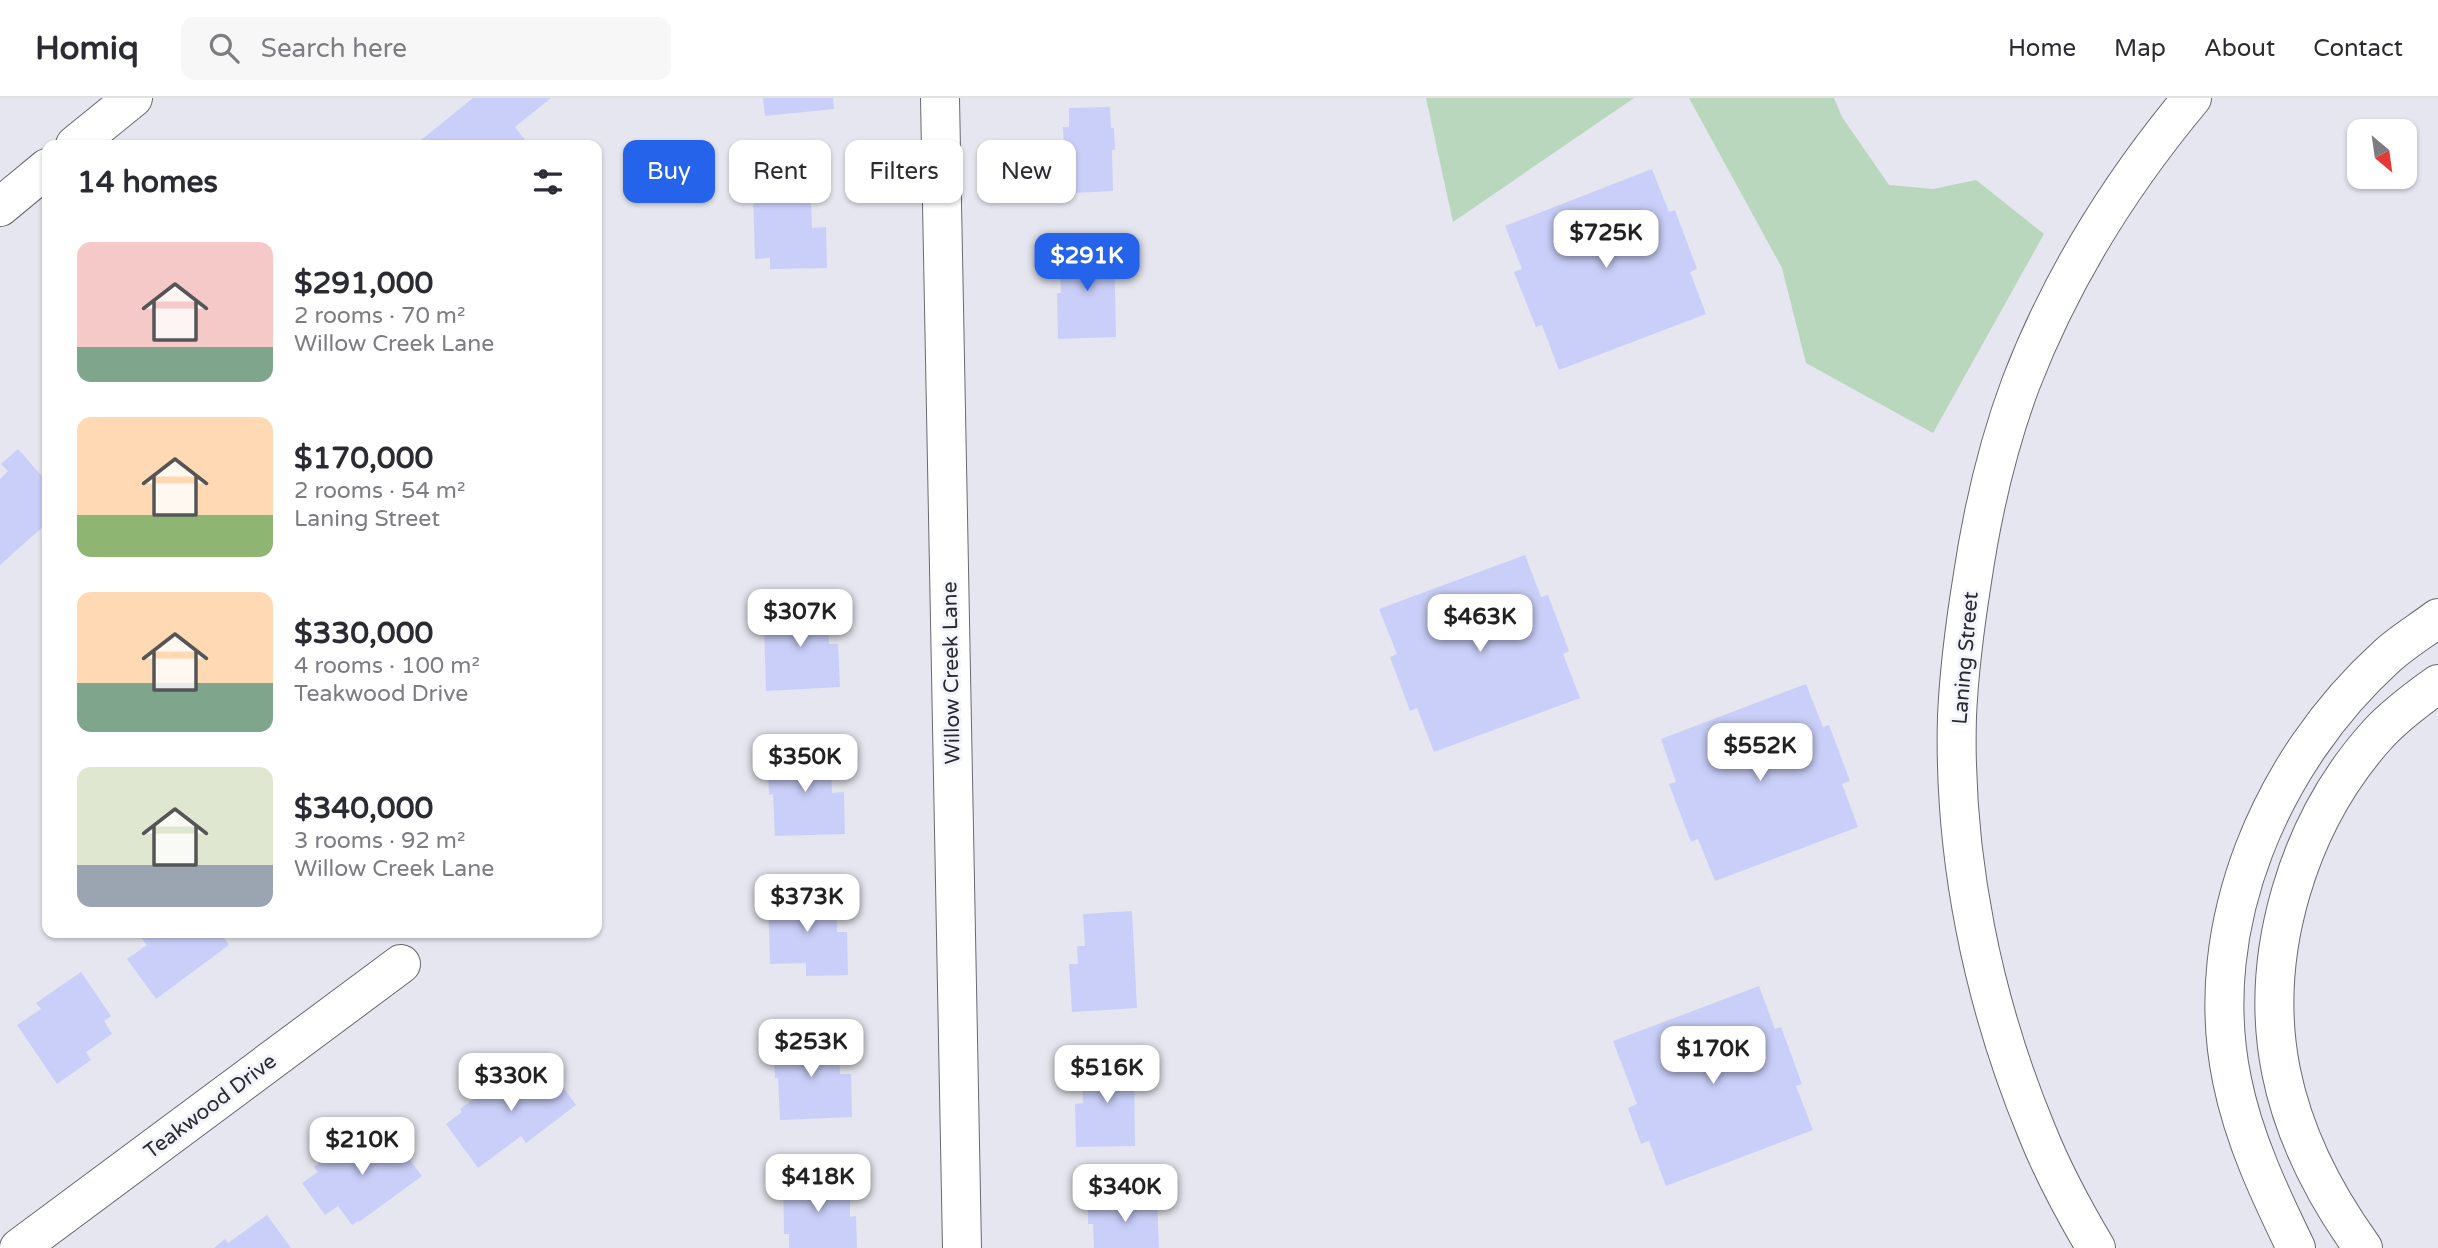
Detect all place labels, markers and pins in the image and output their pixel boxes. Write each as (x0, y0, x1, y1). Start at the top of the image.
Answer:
pin: $725K (1557, 211, 1655, 270)
pin: $291K (1038, 234, 1136, 293)
pin: $307K (751, 589, 849, 649)
pin: $463K (1431, 594, 1529, 654)
pin: $552K (1711, 724, 1809, 783)
pin: $350K (756, 734, 854, 794)
pin: $373K (758, 874, 856, 934)
pin: $253K (762, 1020, 860, 1079)
pin: $170K (1664, 1026, 1762, 1086)
pin: $516K (1058, 1046, 1156, 1105)
pin: $330K (462, 1054, 560, 1113)
pin: $210K (313, 1118, 411, 1177)
pin: $418K (769, 1154, 867, 1214)
pin: $340K (1076, 1164, 1174, 1224)

